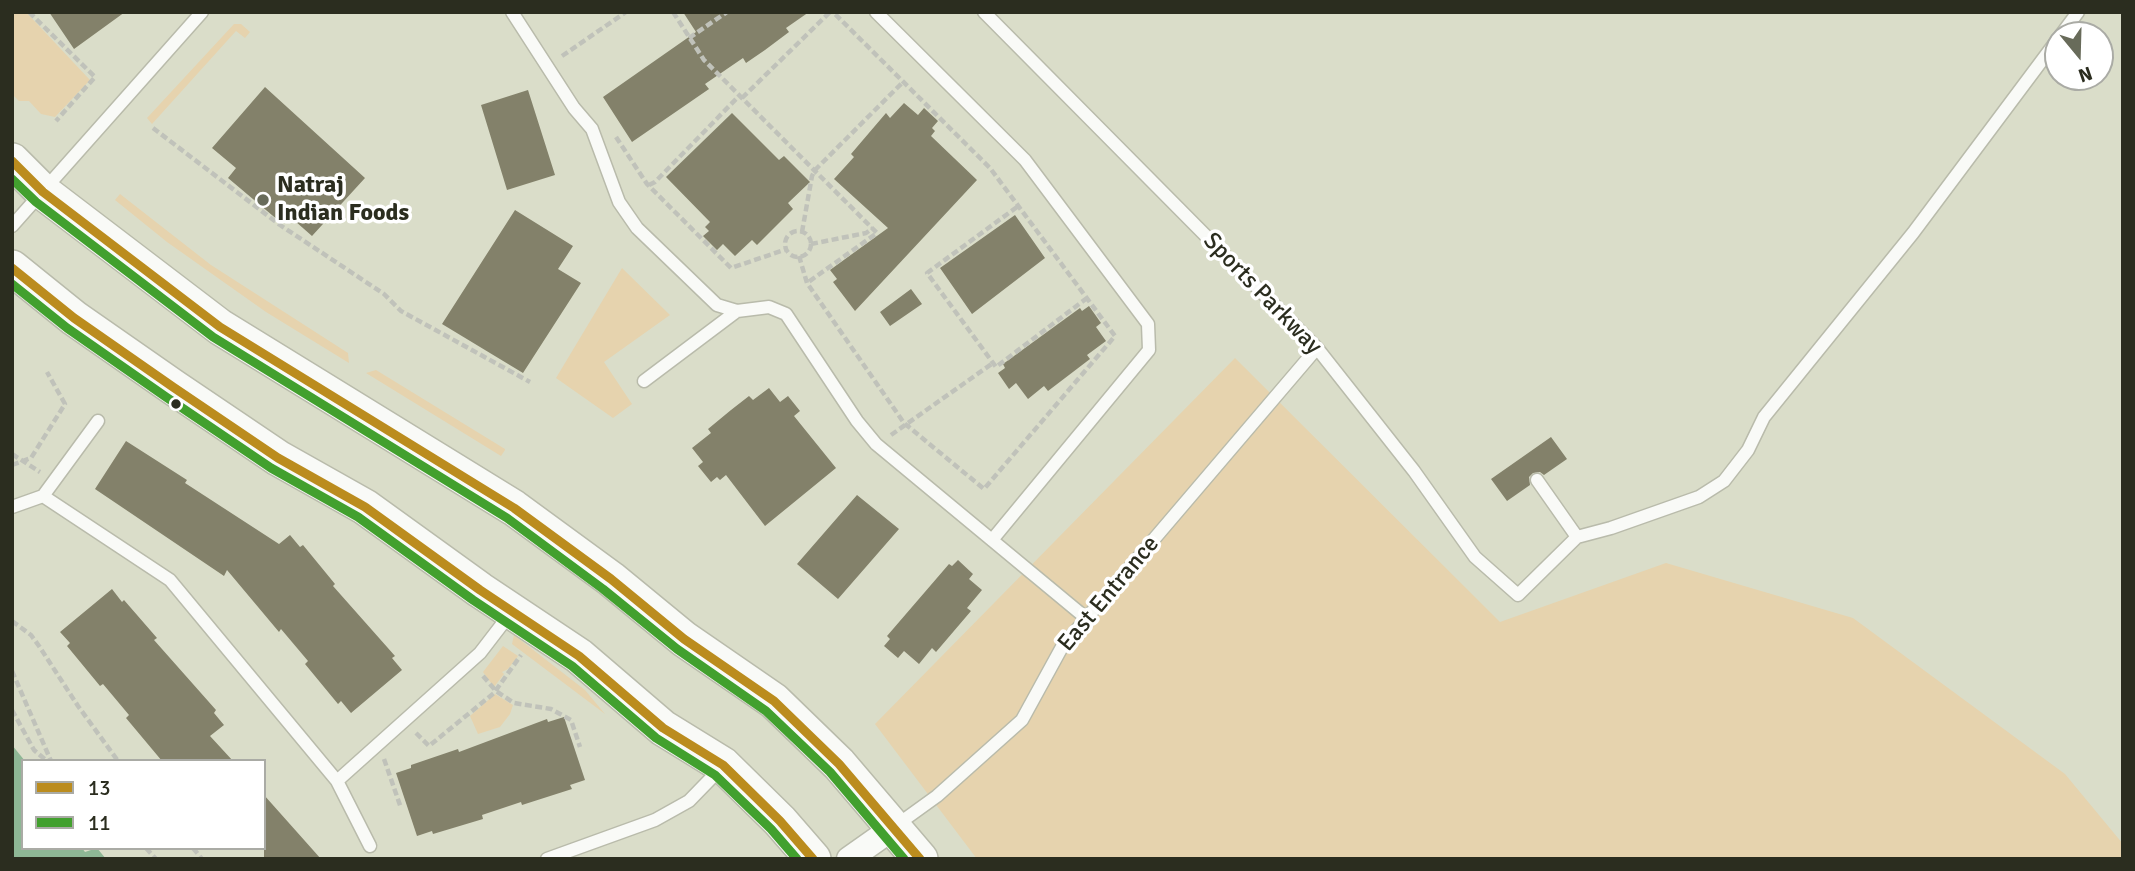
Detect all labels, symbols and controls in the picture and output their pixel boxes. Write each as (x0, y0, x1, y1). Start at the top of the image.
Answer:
north arrow (2044, 21, 2114, 91)
text: N (2075, 60, 2095, 87)
place label: Natraj Indian Foods (277, 172, 409, 228)
marker: Natraj Indian Foods (255, 192, 271, 208)
street label: Sports Parkway (1197, 227, 1327, 361)
unlabelled marker (169, 397, 183, 411)
street label: East Entrance (1052, 530, 1166, 658)
legend (21, 759, 266, 850)
text: 13 (88, 775, 111, 801)
text: 11 (88, 810, 111, 836)

